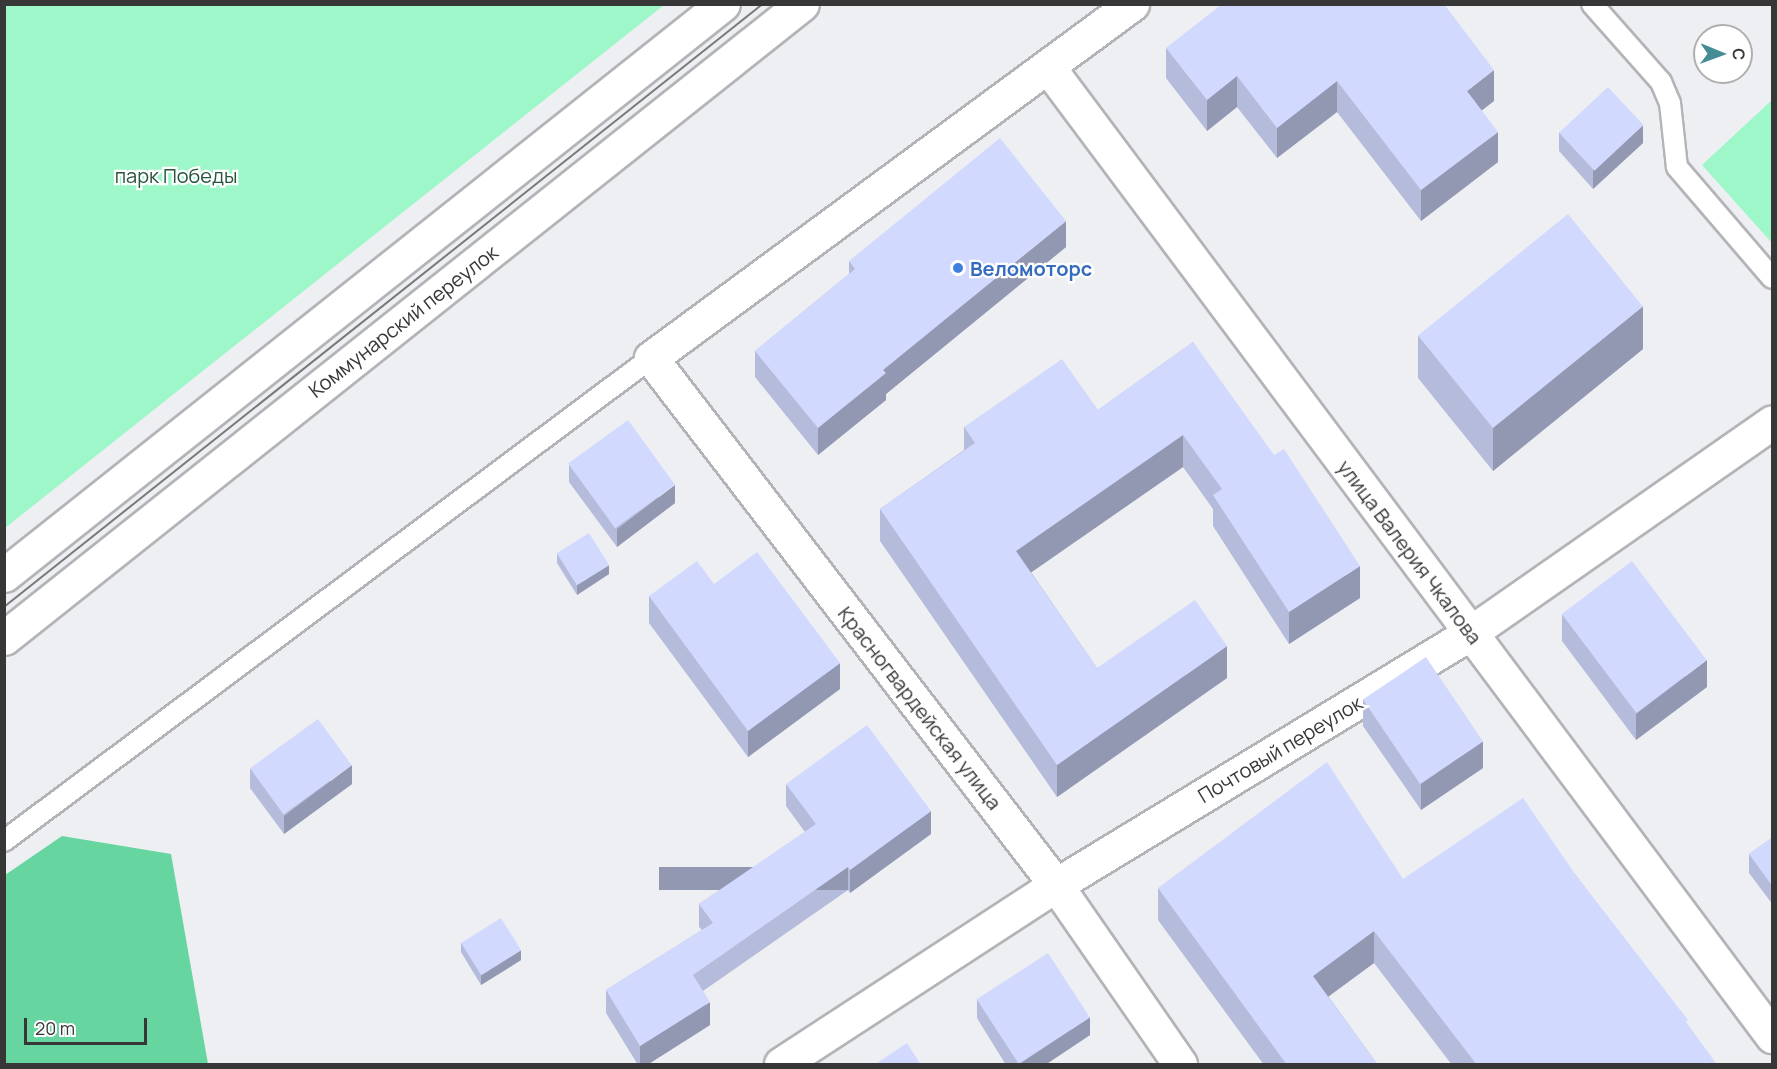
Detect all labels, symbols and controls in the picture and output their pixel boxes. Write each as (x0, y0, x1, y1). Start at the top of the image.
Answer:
north arrow (1693, 24, 1753, 84)
text: С (1728, 48, 1750, 60)
park label: парк Победы (115, 163, 237, 187)
street label: Коммунарский переулок (304, 240, 502, 402)
place label: Веломоторс (970, 256, 1092, 280)
marker: Веломоторс (951, 261, 965, 275)
street label: улица Валерия Чкалова (1333, 455, 1487, 649)
street label: Красногвардейская улица (833, 602, 1007, 814)
street label: Почтовый переулок (1193, 690, 1367, 808)
scale bar (27, 1006, 150, 1044)
text: 20 m (35, 1016, 75, 1040)

